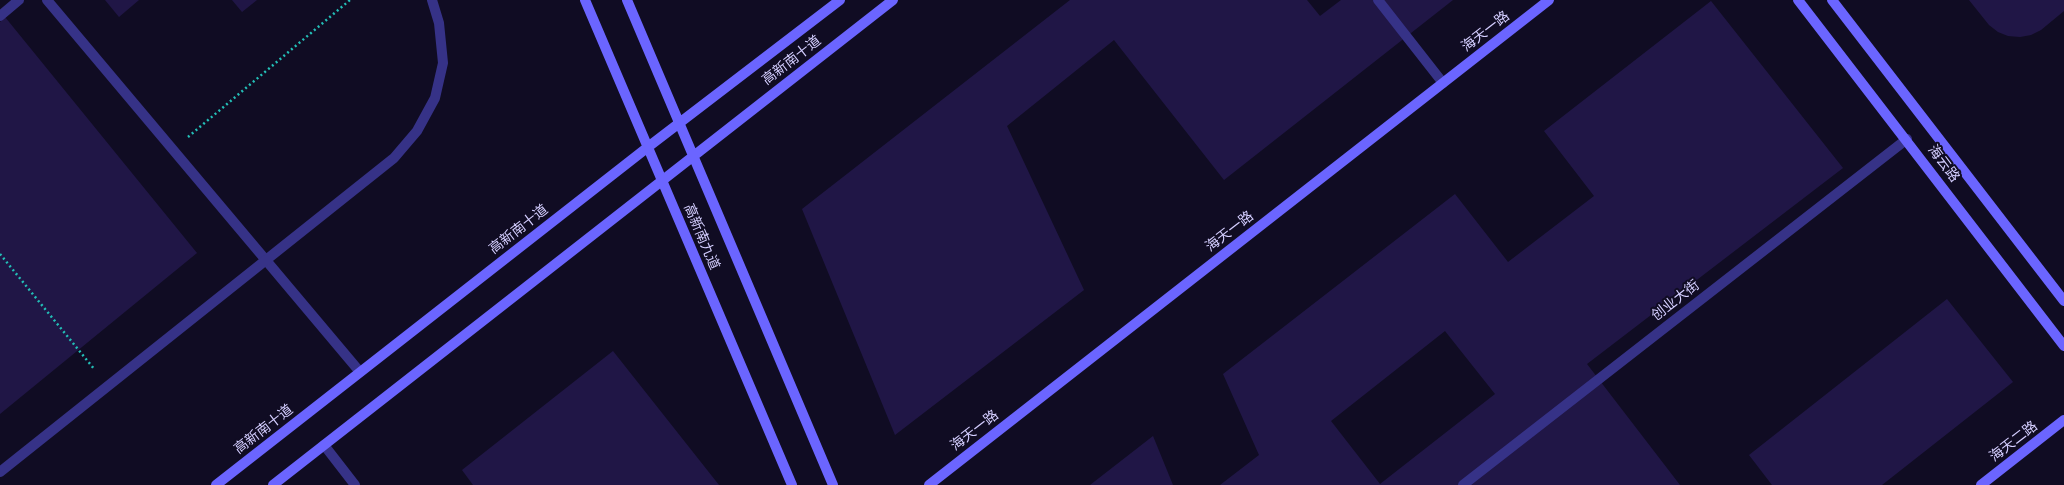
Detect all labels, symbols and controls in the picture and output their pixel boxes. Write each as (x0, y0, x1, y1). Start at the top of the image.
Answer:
street label: 海天一路 (1459, 8, 1513, 56)
street label: 高新南十道 (759, 33, 825, 89)
street label: 海云路 (1924, 142, 1962, 186)
street label: 高新南十道 (486, 202, 552, 258)
street label: 高新南九道 (680, 202, 722, 272)
street label: 海天一路 (1203, 208, 1257, 256)
street label: 创业大街 (1649, 277, 1703, 325)
street label: 高新南十道 (231, 402, 297, 458)
street label: 海天一路 (948, 407, 1002, 455)
street label: 海天二路 (1987, 418, 2041, 466)

